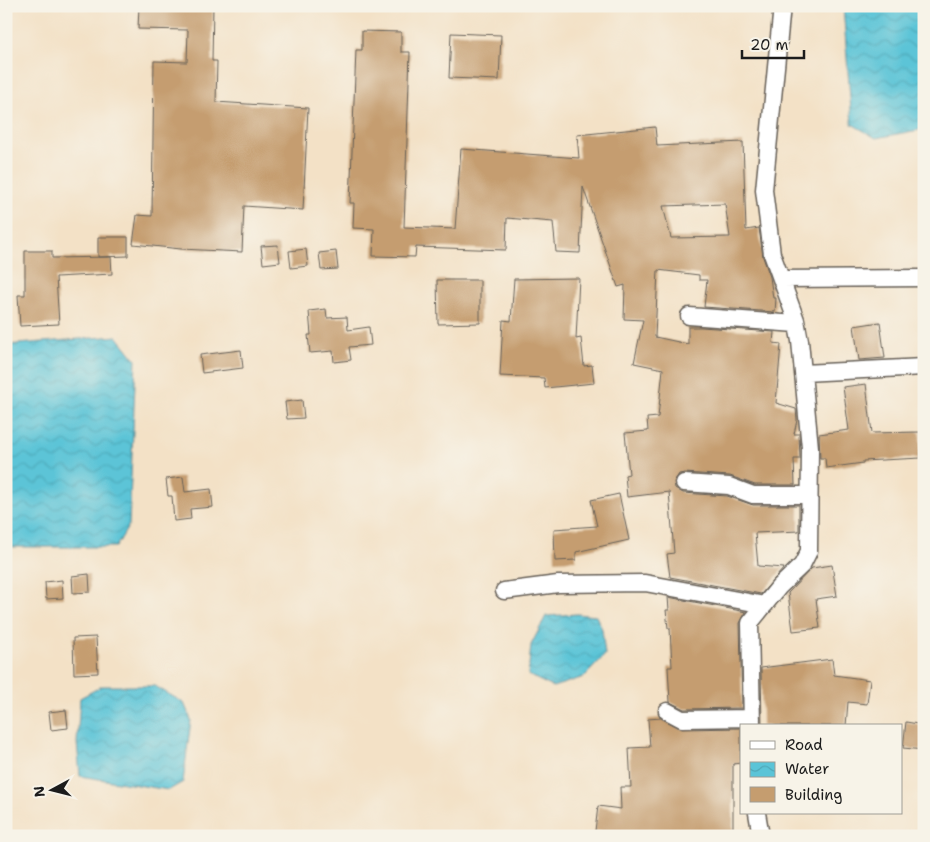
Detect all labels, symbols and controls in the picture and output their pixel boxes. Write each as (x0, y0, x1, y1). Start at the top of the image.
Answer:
scale bar (742, 28, 805, 60)
text: 20 m (750, 35, 789, 55)
legend (740, 724, 902, 814)
text: Road (785, 735, 823, 755)
text: Water (785, 759, 829, 779)
north arrow (28, 764, 78, 814)
text: N (29, 785, 49, 798)
text: Building (785, 785, 842, 805)

